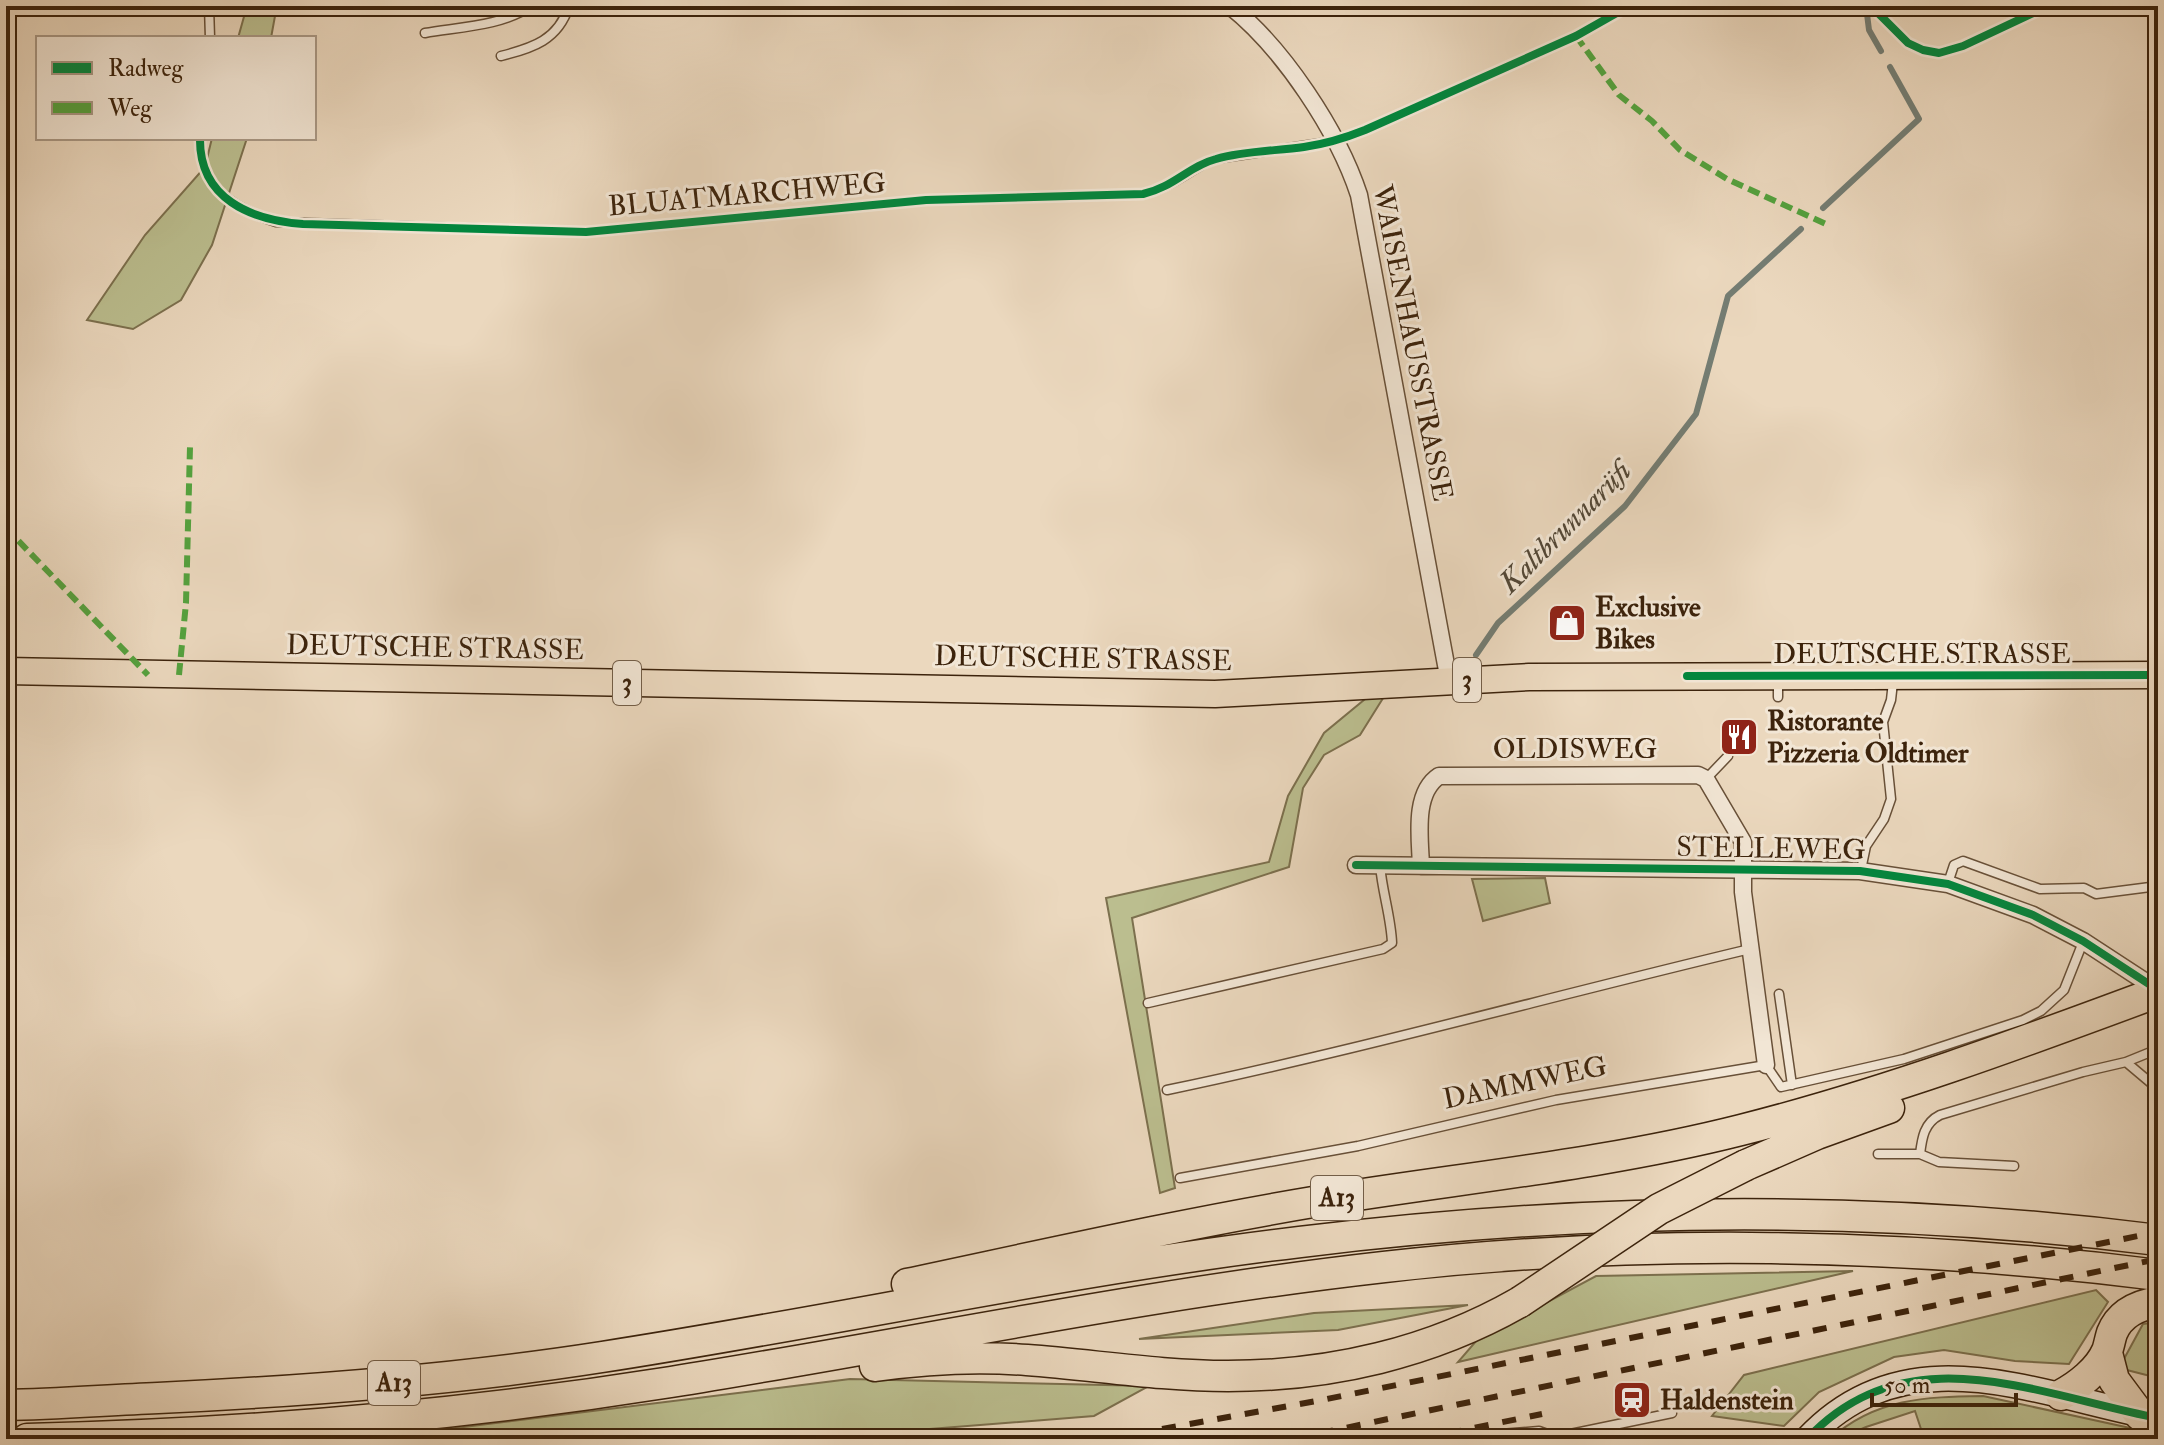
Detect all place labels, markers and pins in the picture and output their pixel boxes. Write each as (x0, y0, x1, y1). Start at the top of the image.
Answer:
place label: Exclusive Bikes (1595, 590, 1701, 657)
shop icon: Exclusive Bikes (1546, 602, 1588, 644)
place label: Ristorante Pizzeria Oldtimer (1767, 704, 1969, 771)
restaurant icon: Ristorante Pizzeria Oldtimer (1718, 716, 1760, 758)
station icon: Haldenstein (1611, 1379, 1653, 1421)
place label: Haldenstein (1660, 1383, 1794, 1418)

